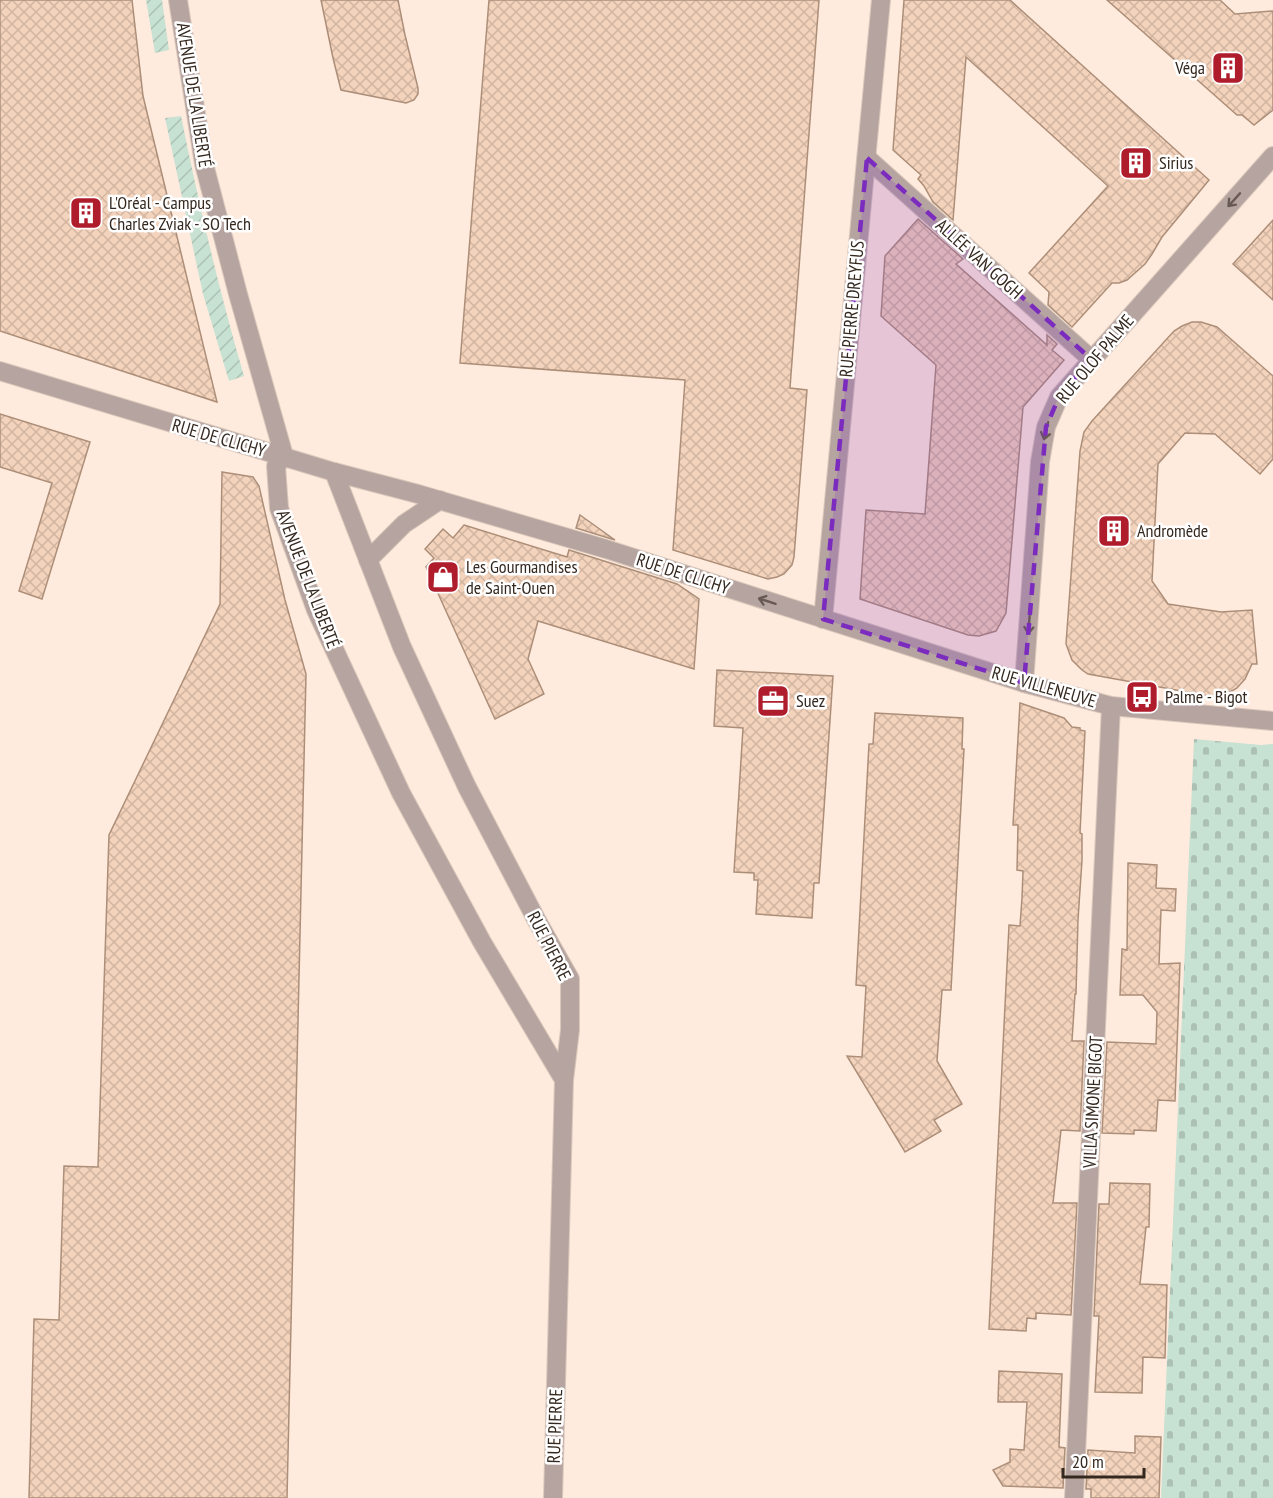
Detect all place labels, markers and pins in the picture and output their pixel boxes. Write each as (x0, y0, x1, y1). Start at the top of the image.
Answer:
building icon: Véga (1210, 50, 1246, 86)
place label: Véga (1174, 56, 1205, 79)
building icon: Sirius (1118, 145, 1154, 181)
place label: Sirius (1159, 151, 1193, 174)
place label: L'Oréal - Campus Charles Zviak - SO Tech (109, 191, 251, 235)
building icon: L'Oréal - Campus Charles Zviak - SO Tech (68, 195, 104, 231)
building icon: Andromède (1096, 513, 1132, 549)
place label: Andromède (1137, 519, 1208, 542)
place label: Les Gourmandises de Saint-Ouen (466, 555, 578, 599)
shop icon: Les Gourmandises de Saint-Ouen (425, 559, 461, 595)
bus stop icon: Palme - Bigot (1124, 679, 1160, 715)
office icon: Suez (755, 683, 791, 719)
place label: Palme - Bigot (1165, 685, 1248, 708)
place label: Suez (796, 689, 825, 712)

